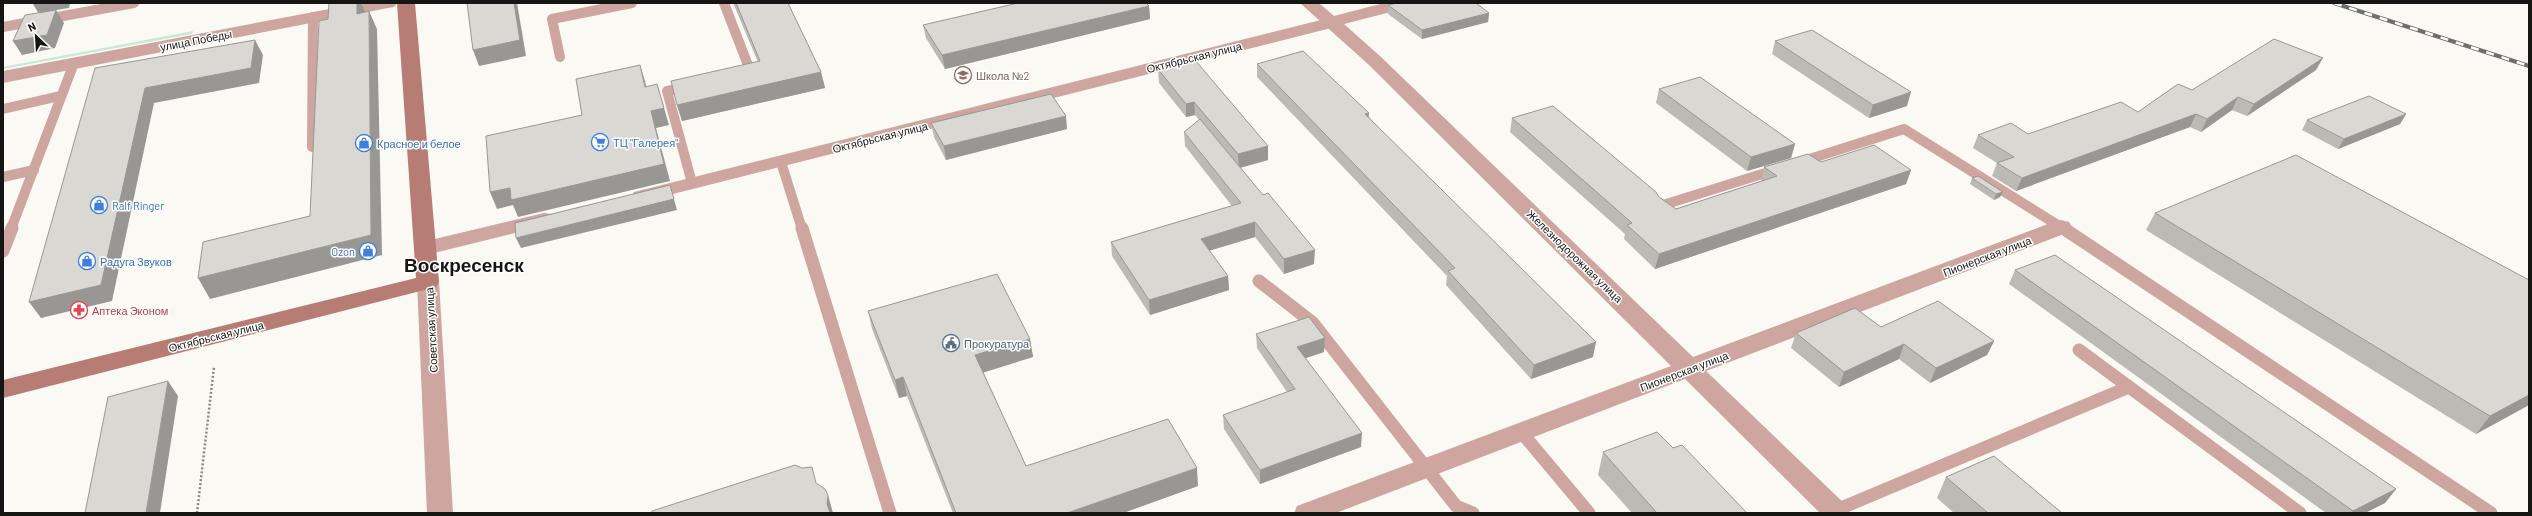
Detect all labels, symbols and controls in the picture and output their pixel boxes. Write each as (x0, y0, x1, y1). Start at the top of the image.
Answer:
north arrow (16, 16, 56, 56)
text: N (25, 19, 38, 34)
street label: улица Победы (159, 27, 233, 53)
street label: Октябрьская улица (1145, 39, 1244, 75)
school or university icon: Школа №2 (953, 65, 973, 85)
place label: Школа №2 (976, 69, 1029, 82)
street label: Октябрьская улица (831, 119, 930, 155)
supermarket icon: ТЦ "Галерея" (590, 132, 610, 152)
shop icon: Красное и белое (354, 133, 374, 153)
place label: ТЦ "Галерея" (613, 136, 678, 149)
place label: Красное и белое (377, 137, 461, 150)
shop icon: Ralf Ringer (89, 195, 109, 215)
place label: Ralf Ringer (112, 199, 164, 212)
street label: Железнодорожная улица (1525, 207, 1626, 306)
street label: Пионерская улица (1941, 233, 2034, 279)
shop icon: Ozon (358, 241, 378, 261)
place label: Ozon (331, 245, 355, 258)
shop icon: Радуга Звуков (77, 251, 97, 271)
district label: Воскресенск (404, 253, 524, 276)
place label: Радуга Звуков (100, 255, 172, 268)
street label: Советская улица (422, 286, 440, 373)
pharmacy icon: Аптека Эконом (69, 300, 89, 320)
place label: Аптека Эконом (92, 304, 168, 317)
street label: Октябрьская улица (167, 318, 266, 354)
public building icon: Прокуратура (941, 333, 961, 353)
place label: Прокуратура (964, 337, 1030, 350)
street label: Пионерская улица (1638, 348, 1731, 394)

